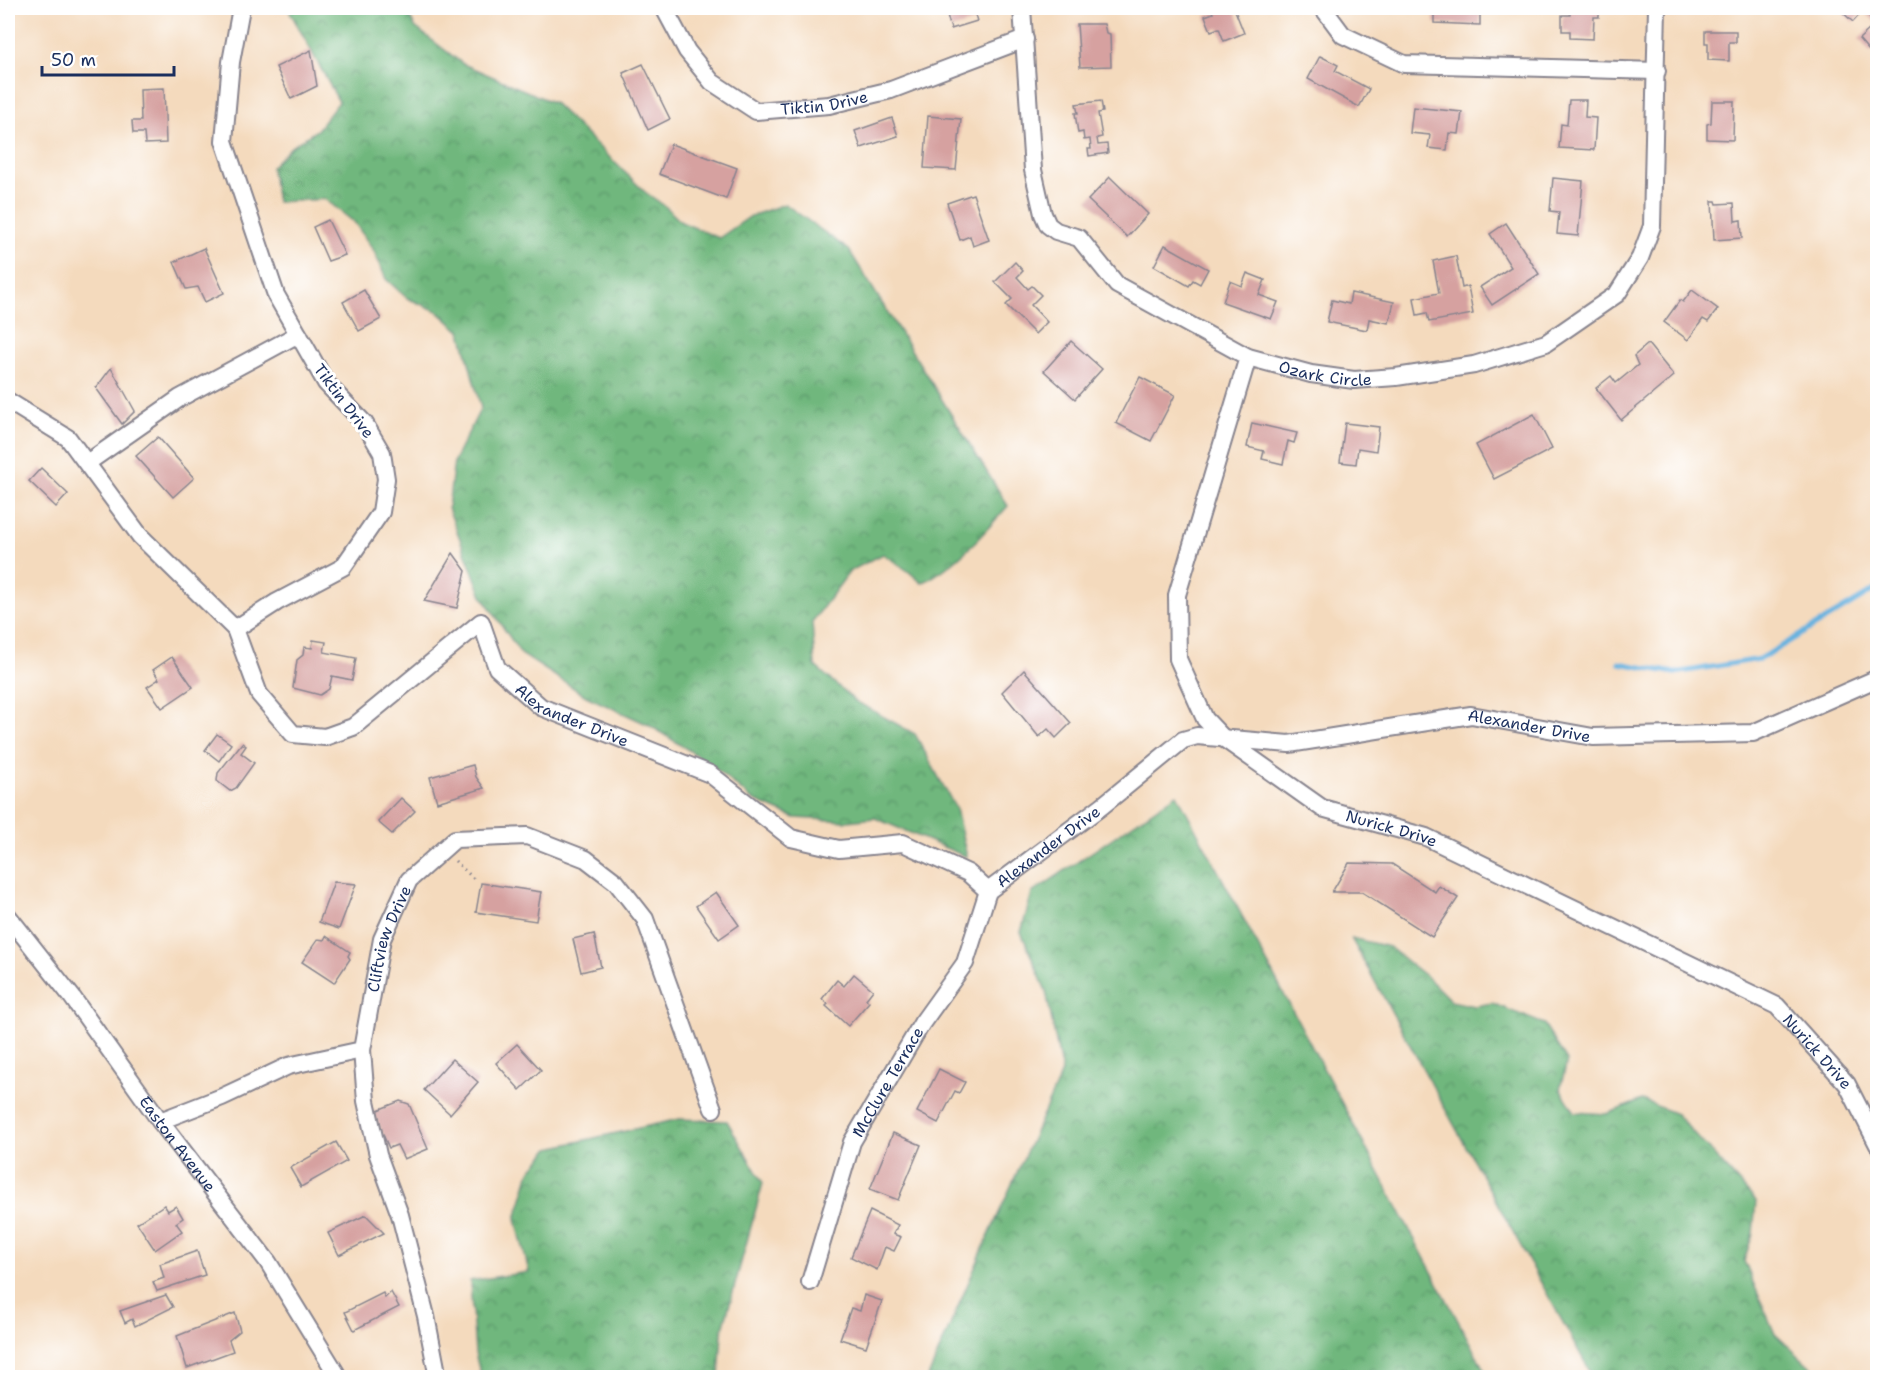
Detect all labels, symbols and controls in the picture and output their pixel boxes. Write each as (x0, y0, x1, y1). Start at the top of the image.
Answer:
scale bar (42, 39, 174, 77)
text: 50 m (51, 48, 96, 72)
street label: Tiktin Drive (780, 85, 870, 119)
street label: Ozark Circle (1277, 355, 1372, 391)
street label: Tiktin Drive (309, 359, 379, 443)
street label: Alexander Drive (511, 679, 632, 751)
street label: Alexander Drive (1466, 704, 1592, 747)
street label: Alexander Drive (992, 801, 1104, 892)
street label: Nurick Drive (1344, 805, 1441, 851)
street label: Cliftview Drive (362, 882, 416, 994)
street label: Nurick Drive (1778, 1009, 1857, 1093)
street label: McClure Terrace (847, 1023, 928, 1141)
street label: Easton Avenue (135, 1091, 221, 1196)

